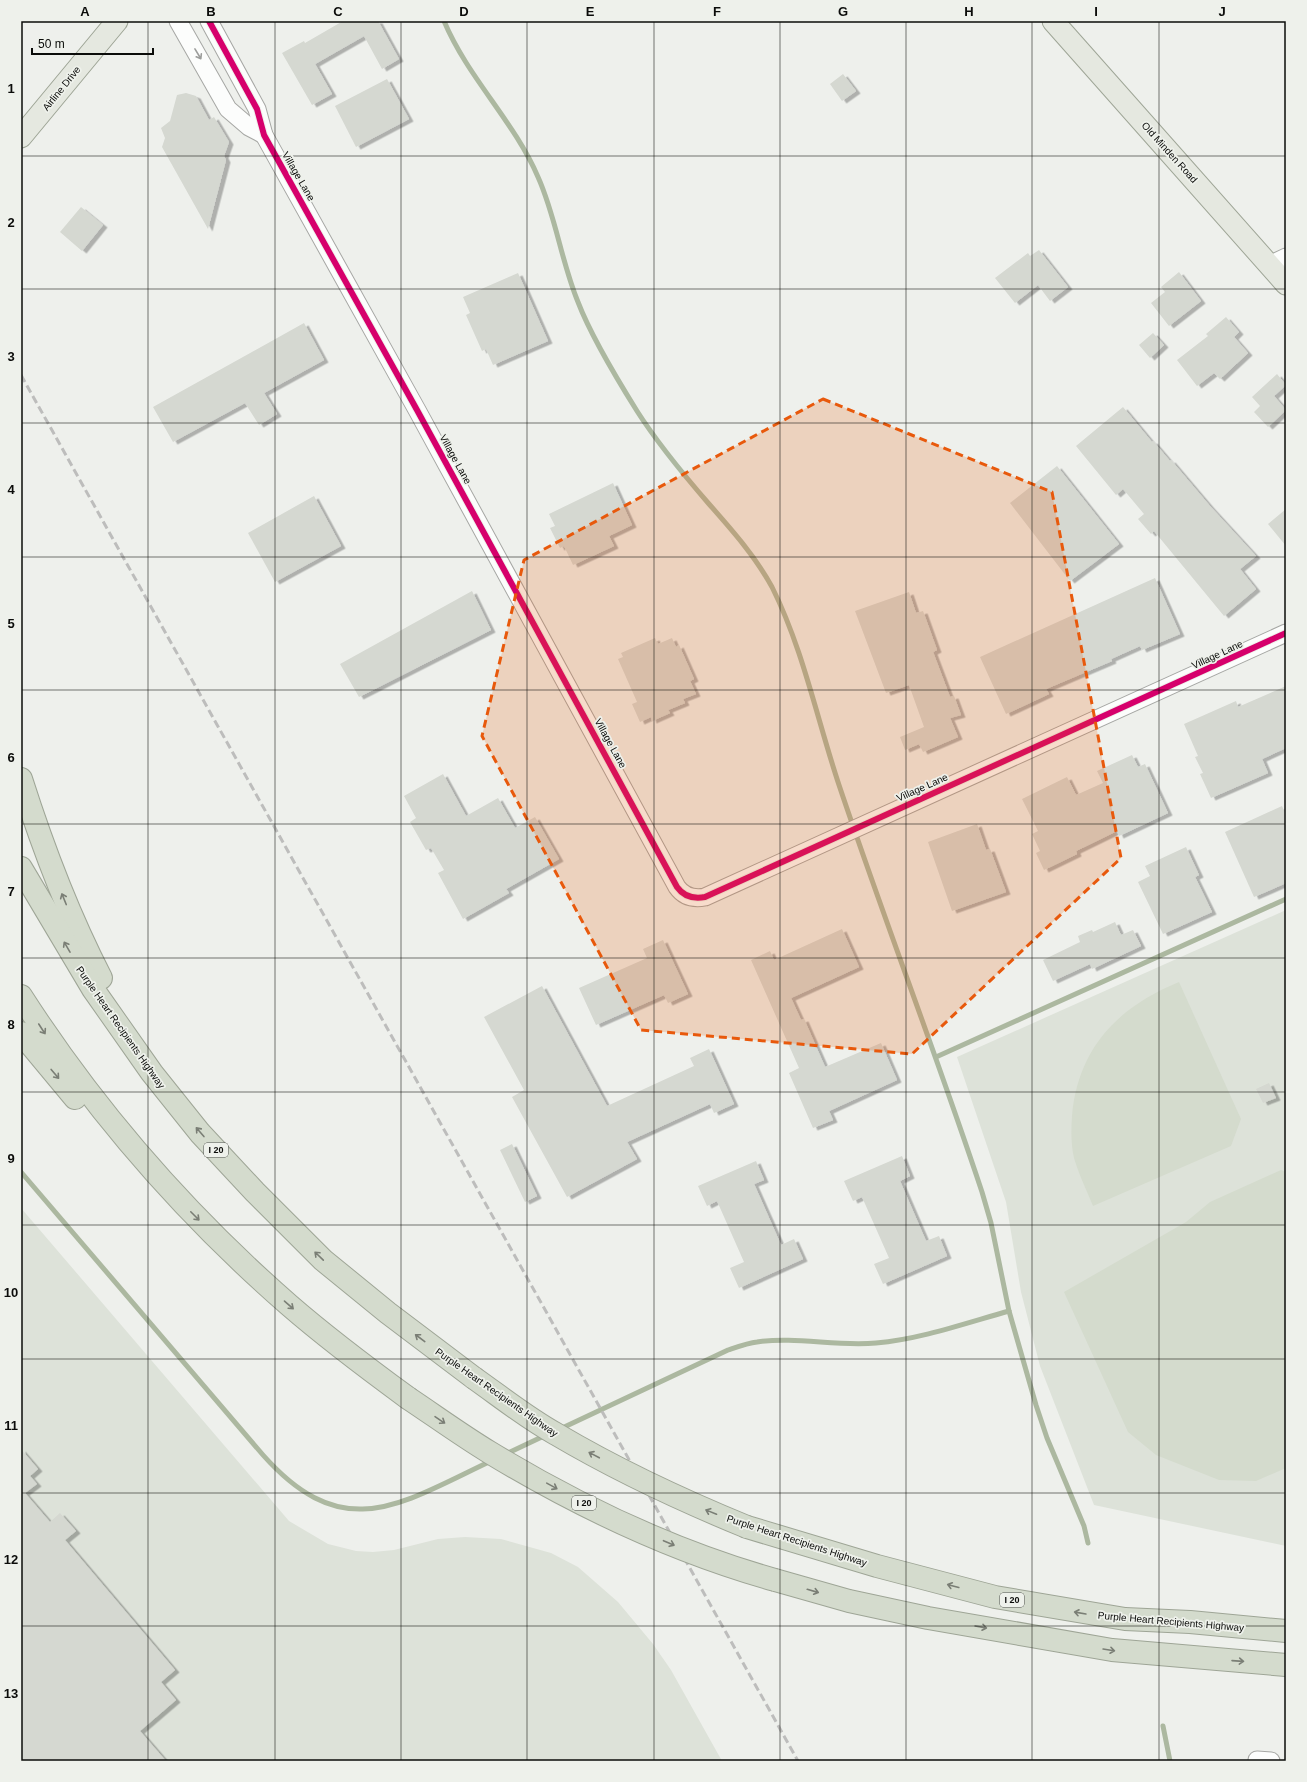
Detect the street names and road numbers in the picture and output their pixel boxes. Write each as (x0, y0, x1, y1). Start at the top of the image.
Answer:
street label: Airline Drive (40, 64, 83, 113)
street label: Old Minden Road (1140, 120, 1200, 185)
street label: Village Lane (280, 150, 317, 203)
street label: Village Lane (437, 433, 474, 486)
street label: Village Lane (1190, 638, 1245, 671)
street label: Village Lane (592, 717, 629, 770)
street label: Village Lane (895, 771, 950, 804)
street label: Purple Heart Recipients Highway (74, 964, 167, 1091)
road number: I 20 (204, 1143, 228, 1157)
street label: Purple Heart Recipients Highway (433, 1346, 560, 1439)
road number: I 20 (572, 1496, 596, 1510)
street label: Purple Heart Recipients Highway (725, 1513, 868, 1568)
road number: I 20 (1000, 1593, 1024, 1607)
street label: Purple Heart Recipients Highway (1097, 1610, 1245, 1633)

